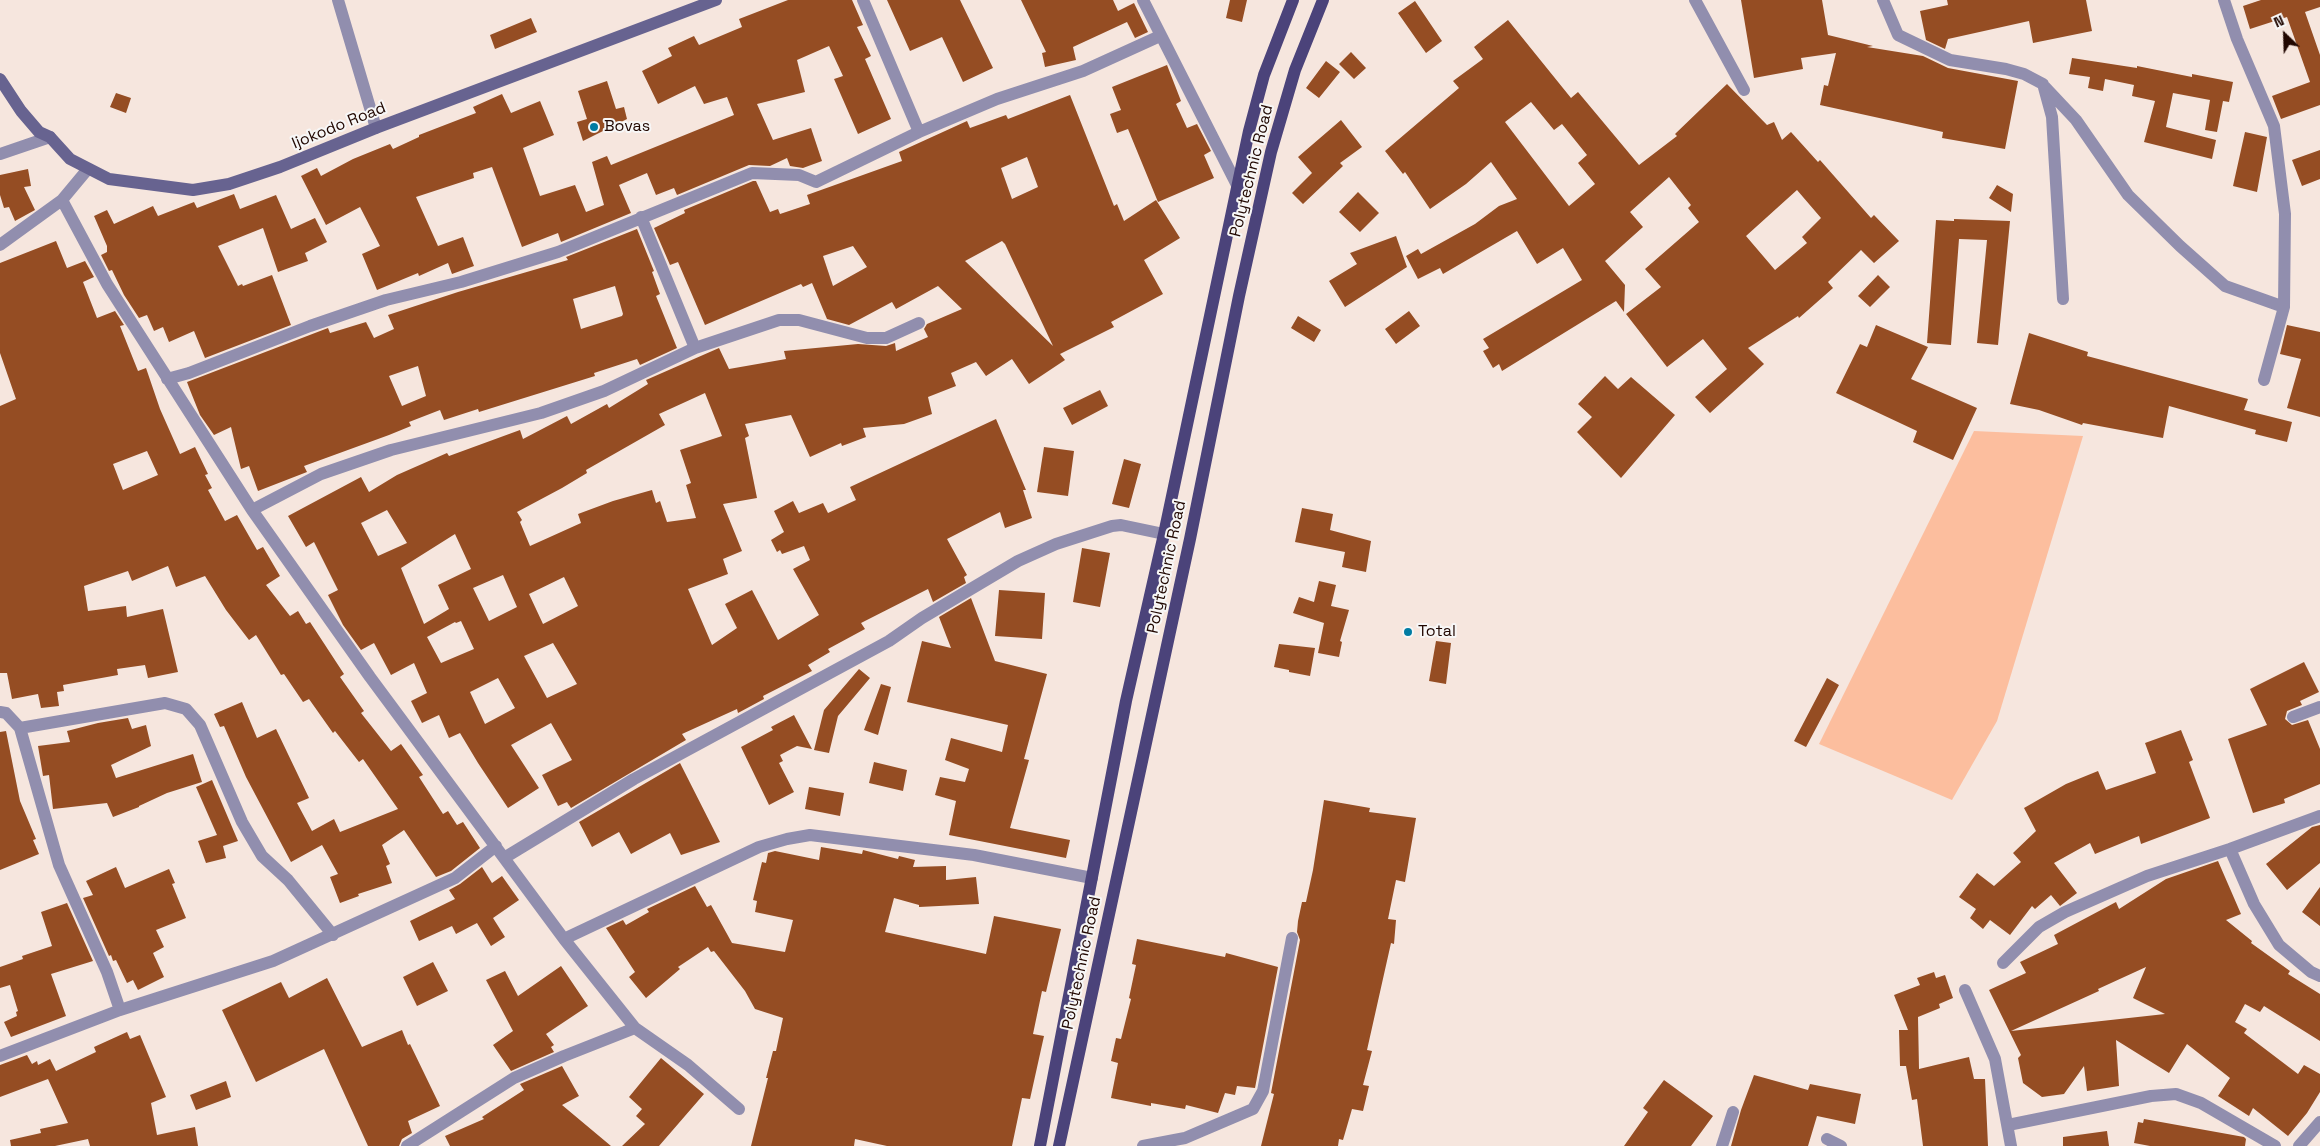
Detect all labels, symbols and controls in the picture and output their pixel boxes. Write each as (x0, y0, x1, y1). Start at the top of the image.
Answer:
north arrow (2260, 10, 2310, 60)
text: N (2271, 11, 2287, 31)
street label: Ijokodo Road (289, 98, 389, 154)
street label: Polytechnic Road (1226, 103, 1278, 239)
place label: Bovas (604, 117, 650, 137)
marker: Bovas (588, 121, 600, 133)
street label: Polytechnic Road (1144, 499, 1190, 635)
place label: Total (1418, 622, 1456, 642)
marker: Total (1402, 626, 1414, 638)
street label: Polytechnic Road (1059, 895, 1105, 1031)

